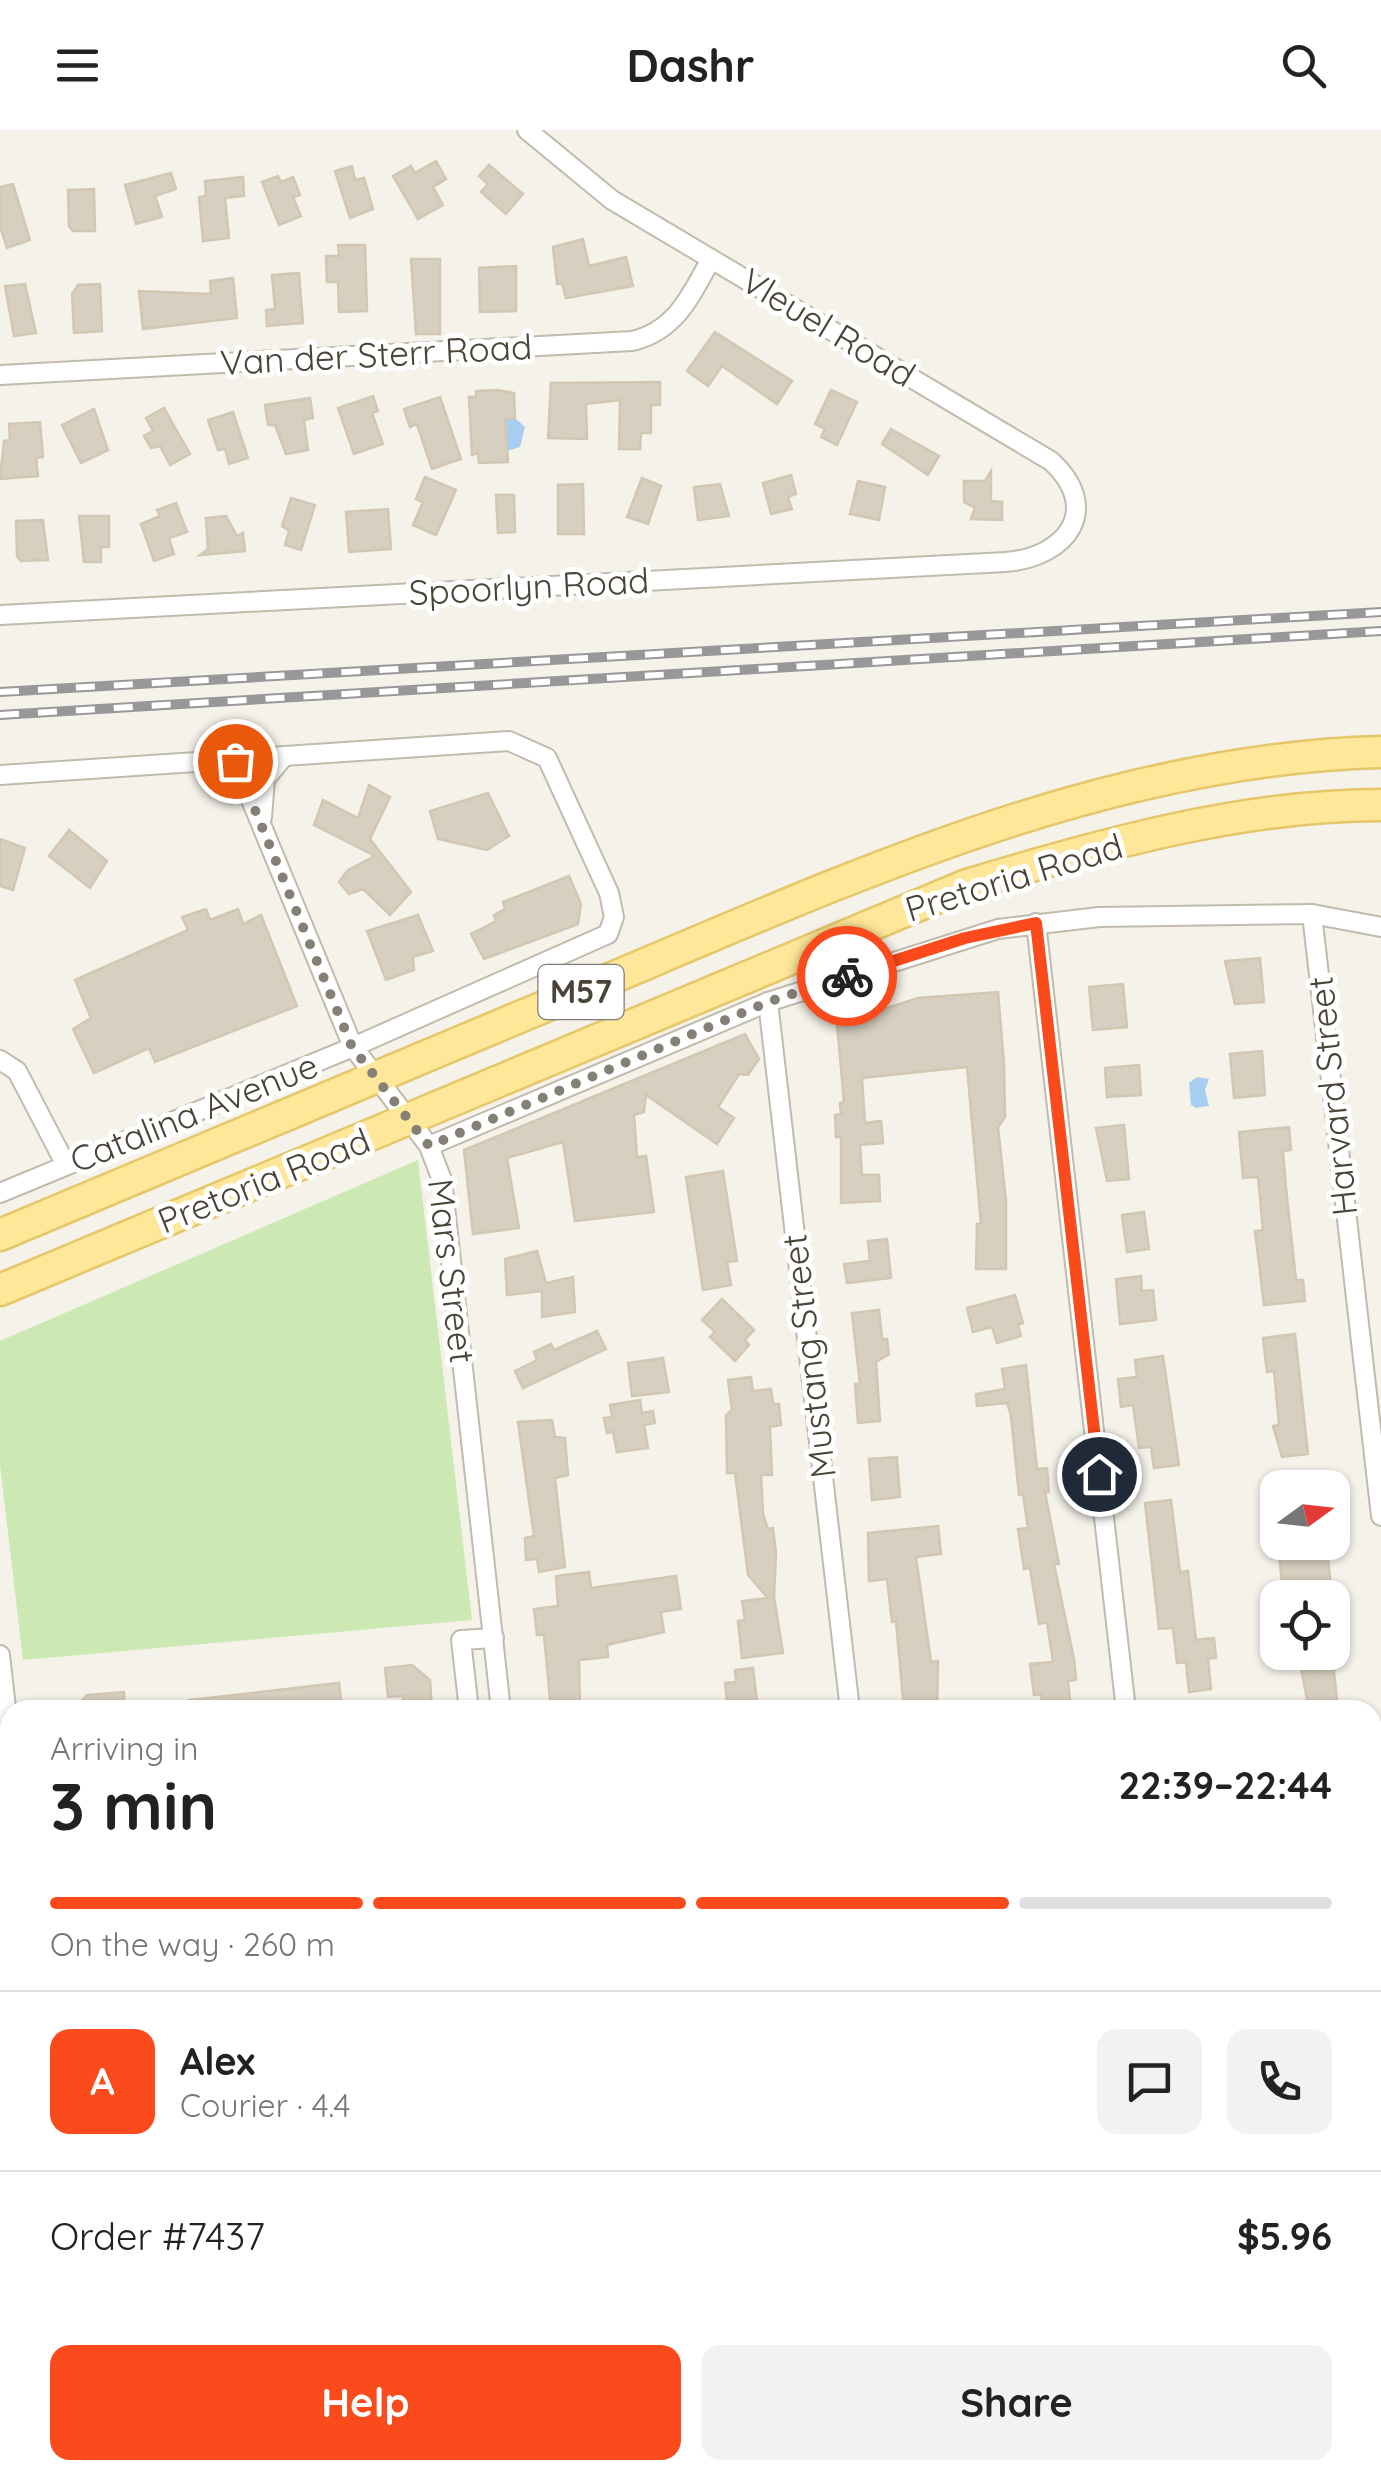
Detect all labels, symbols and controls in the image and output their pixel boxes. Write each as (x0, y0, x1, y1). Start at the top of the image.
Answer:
text: Dashr (626, 37, 755, 93)
icon: menu (50, 38, 105, 93)
icon: search (1276, 38, 1331, 93)
street label: Vleuel Road (734, 258, 923, 396)
street label: Van der Sterr Road (219, 324, 533, 384)
street label: Spoorlyn Road (408, 558, 650, 614)
pin (193, 719, 278, 804)
icon: bag (208, 734, 263, 789)
street label: Pretoria Road (900, 823, 1128, 931)
courier (797, 926, 897, 1026)
icon: bike (820, 949, 875, 1004)
road number: M57 (538, 965, 624, 1019)
street label: Harvard Street (1298, 974, 1366, 1218)
street label: Catalina Avenue (63, 1042, 324, 1182)
street label: Pretoria Road (151, 1118, 376, 1243)
street label: Mars Street (419, 1176, 485, 1366)
street label: Mustang Street (771, 1232, 845, 1481)
pin (1057, 1432, 1142, 1517)
icon: home (1072, 1447, 1127, 1502)
north arrow (1260, 1470, 1350, 1560)
map controls (1260, 1470, 1350, 1670)
button: locate (1260, 1580, 1350, 1670)
text: Arriving in (50, 1728, 199, 1768)
text: 22:39–22:44 (1118, 1761, 1332, 1809)
text: 3 min (50, 1765, 217, 1846)
text: On the way · 260 m (50, 1924, 335, 1964)
button: chat (1097, 2029, 1202, 2134)
button: phone (1227, 2029, 1332, 2134)
text: Alex (180, 2037, 255, 2085)
text: A (90, 2057, 115, 2105)
text: Courier · 4.4 (180, 2085, 350, 2125)
text: Order #7437 (50, 2212, 265, 2260)
text: $5.96 (1237, 2212, 1332, 2260)
button: Help (50, 2345, 681, 2460)
button: Share (701, 2345, 1332, 2460)

